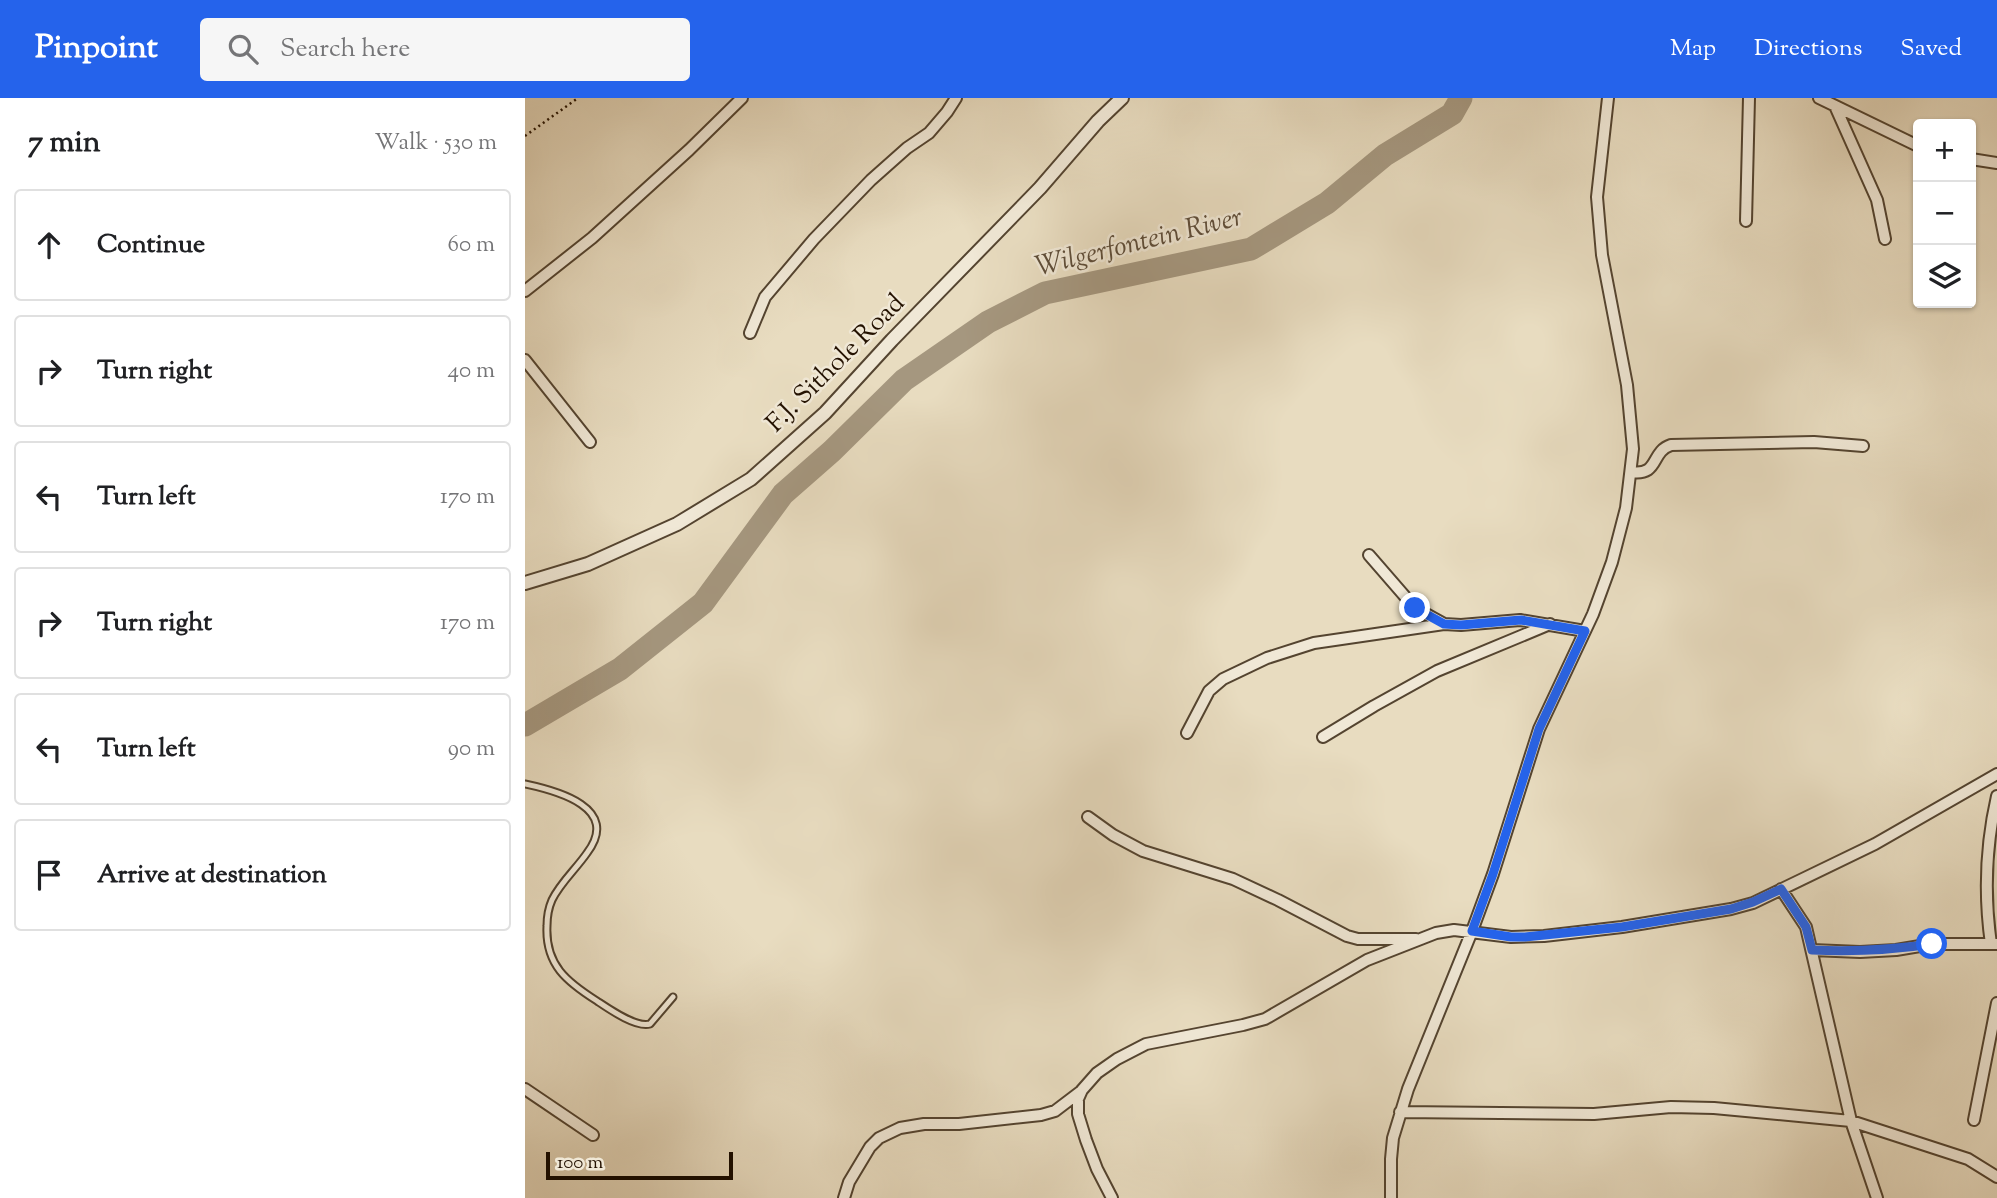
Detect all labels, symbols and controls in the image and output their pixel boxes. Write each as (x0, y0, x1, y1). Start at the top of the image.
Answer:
search box (200, 18, 690, 81)
text: Pinpoint (35, 25, 158, 73)
icon: search (224, 30, 262, 68)
text: Search here (280, 31, 410, 68)
text: Map (1670, 32, 1716, 66)
text: Directions (1754, 32, 1862, 66)
text: Saved (1900, 32, 1962, 66)
map controls (1913, 119, 1976, 308)
button: + (1913, 119, 1976, 182)
text: 7 min (28, 122, 100, 165)
text: Walk · 530 m (374, 127, 497, 160)
button: − (1913, 182, 1976, 245)
water label: Wilgerfontein River (1031, 198, 1247, 288)
icon: ahead (30, 226, 68, 264)
text: Continue (97, 227, 205, 264)
text: 60 m (447, 229, 495, 262)
button: layers (1913, 245, 1976, 308)
street label: F.J. Sithole Road (758, 286, 914, 442)
icon: right (30, 352, 68, 390)
text: Turn right (97, 353, 212, 390)
text: 40 m (448, 355, 495, 388)
icon: left (30, 478, 68, 516)
text: Turn left (97, 479, 196, 516)
text: 170 m (440, 481, 495, 514)
route end (1399, 592, 1430, 623)
icon: right (30, 604, 68, 642)
text: Turn right (97, 605, 212, 642)
text: 170 m (440, 607, 495, 640)
icon: left (30, 730, 68, 768)
text: Turn left (97, 731, 196, 768)
text: 90 m (448, 733, 495, 766)
icon: arrive (30, 856, 68, 894)
text: Arrive at destination (97, 857, 327, 894)
route start (1916, 928, 1947, 959)
scale bar (546, 1149, 733, 1181)
text: 100 m (557, 1150, 603, 1177)

